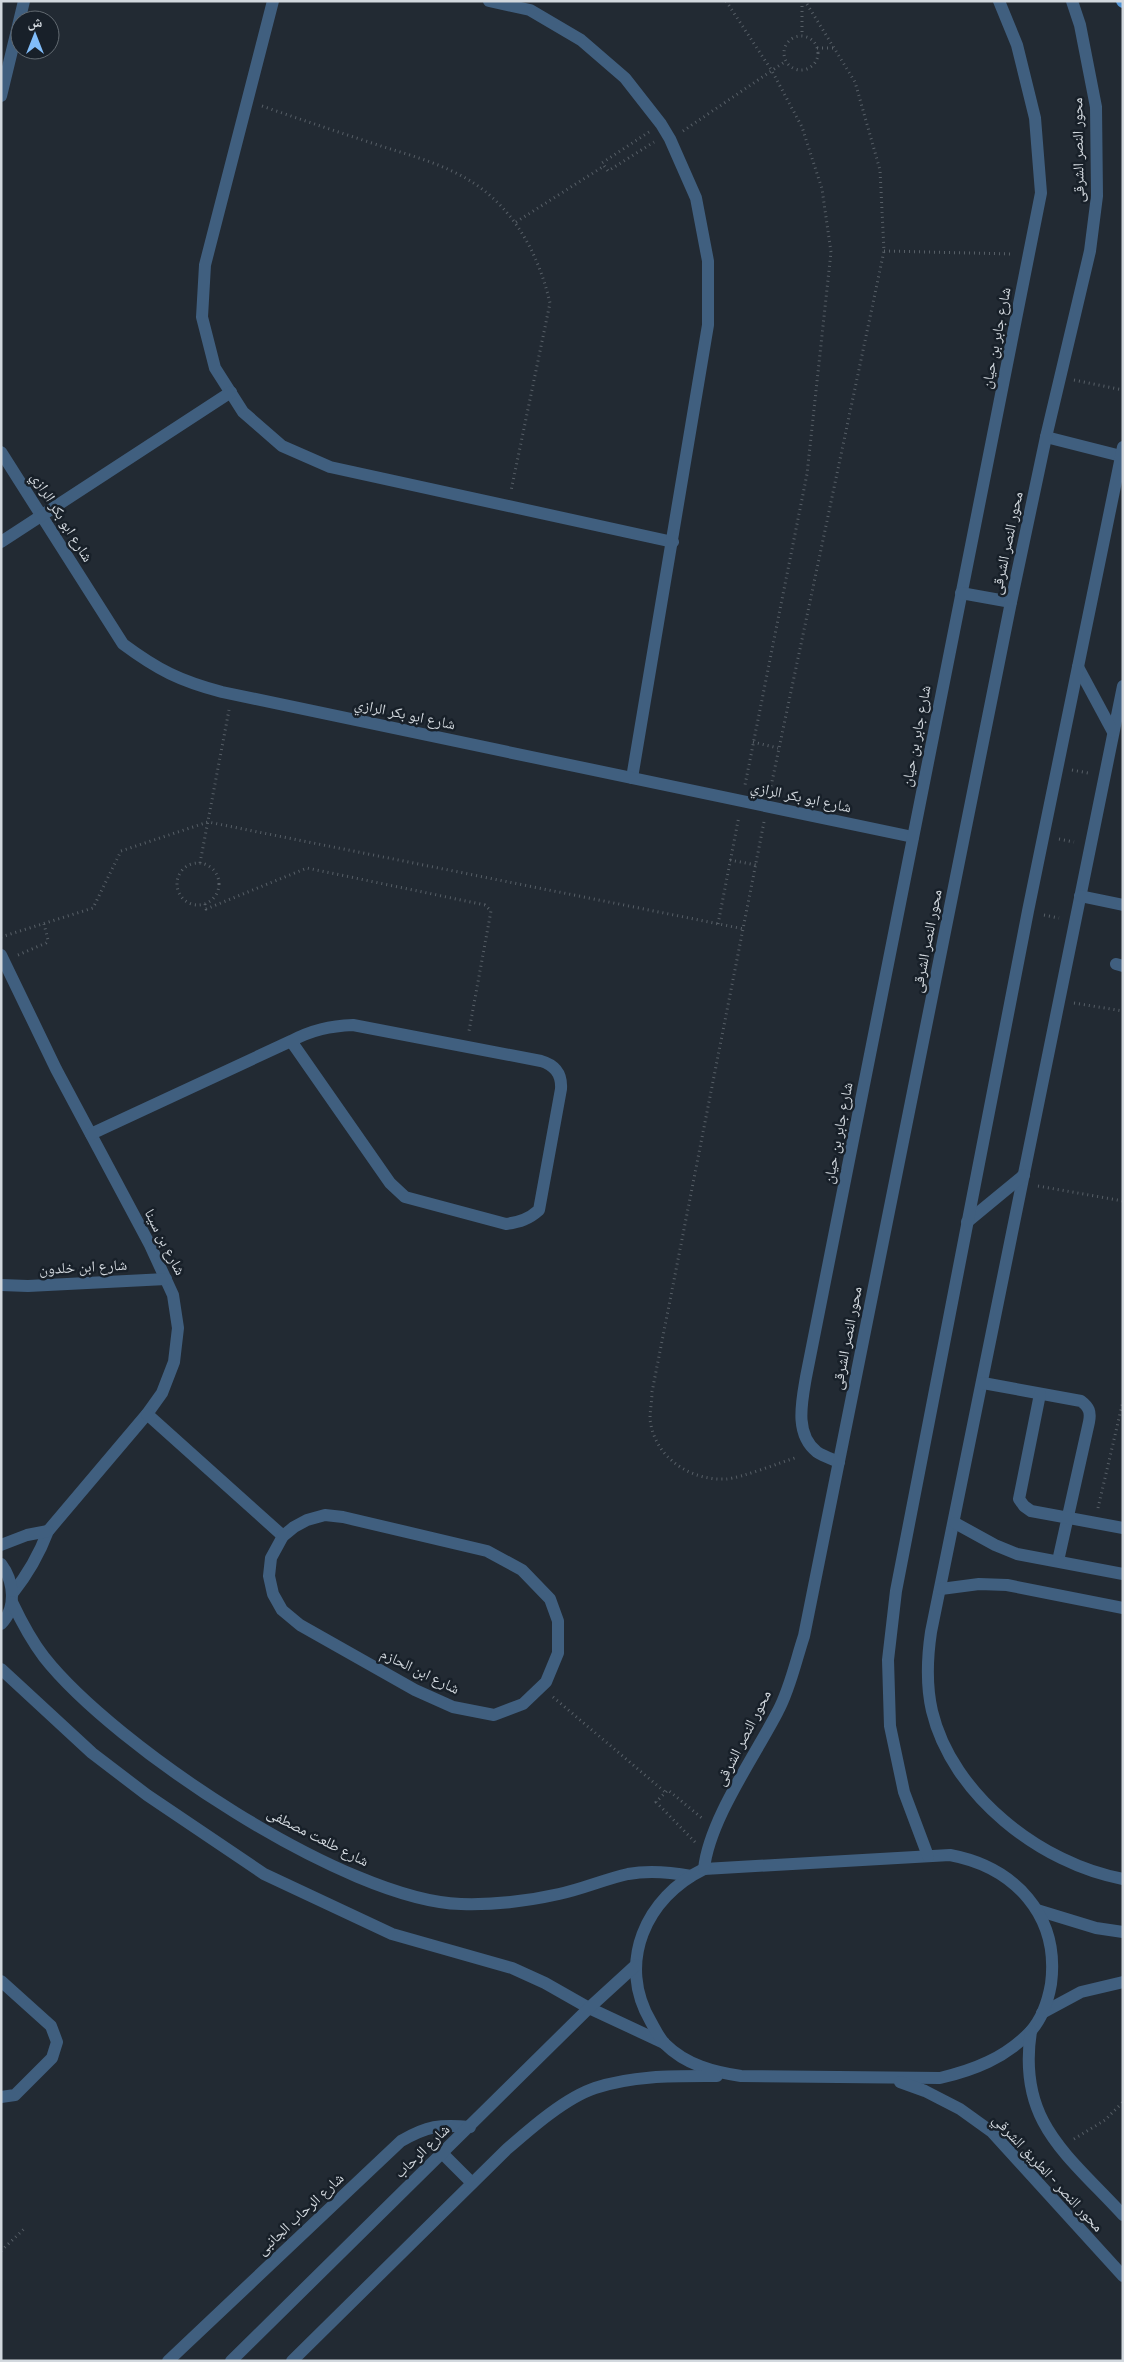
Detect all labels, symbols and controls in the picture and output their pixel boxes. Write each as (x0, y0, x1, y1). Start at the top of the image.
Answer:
north arrow (10, 10, 60, 60)
text: ش (28, 14, 43, 31)
street label: محور النصر الشرقى (1068, 97, 1089, 203)
street label: شارع جابر بن حيان (977, 286, 1016, 391)
street label: شارع ابو بكر الرازي (25, 469, 97, 567)
street label: محور النصر الشرقى (987, 490, 1028, 596)
street label: شارع جابر بن حيان (897, 684, 936, 789)
street label: شارع ابو بكر الرازي (352, 695, 457, 736)
street label: شارع ابو بكر الرازي (748, 778, 853, 819)
street label: محور النصر الشرقى (908, 888, 947, 994)
street label: شارع جابر بن حيان (819, 1081, 858, 1186)
street label: شارع بن سينا (140, 1206, 189, 1279)
street label: شارع ابن خلدون (38, 1256, 128, 1279)
street label: محور النصر الشرقى (828, 1285, 867, 1391)
street label: شارع ابن الحازم (377, 1644, 463, 1699)
street label: محور النصر الشرقى (711, 1687, 776, 1789)
street label: شارع طلعت مصطفى (264, 1804, 372, 1871)
street label: محور النصر - الطريق الشرقي (987, 2110, 1107, 2238)
street label: شارع الرحاب (391, 2120, 454, 2182)
street label: شارع الرحاب الجانبى (253, 2169, 348, 2260)

